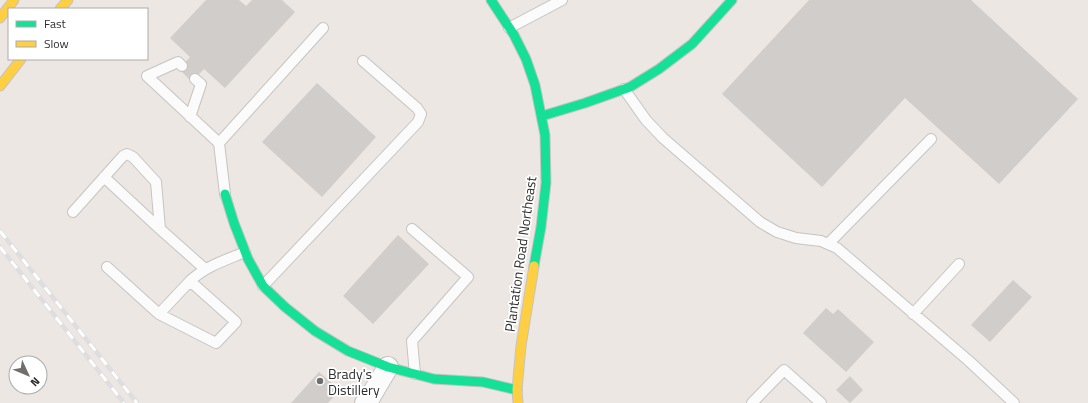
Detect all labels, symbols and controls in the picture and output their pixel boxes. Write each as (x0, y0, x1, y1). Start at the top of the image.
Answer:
legend (8, 8, 148, 60)
text: Fast (44, 14, 67, 33)
text: Slow (44, 34, 69, 53)
street label: Plantation Road Northeast (499, 175, 541, 333)
north arrow (8, 355, 48, 395)
place label: Brady's Distillery (328, 363, 380, 400)
text: N (27, 374, 44, 390)
marker: Brady's Distillery (315, 376, 325, 386)

